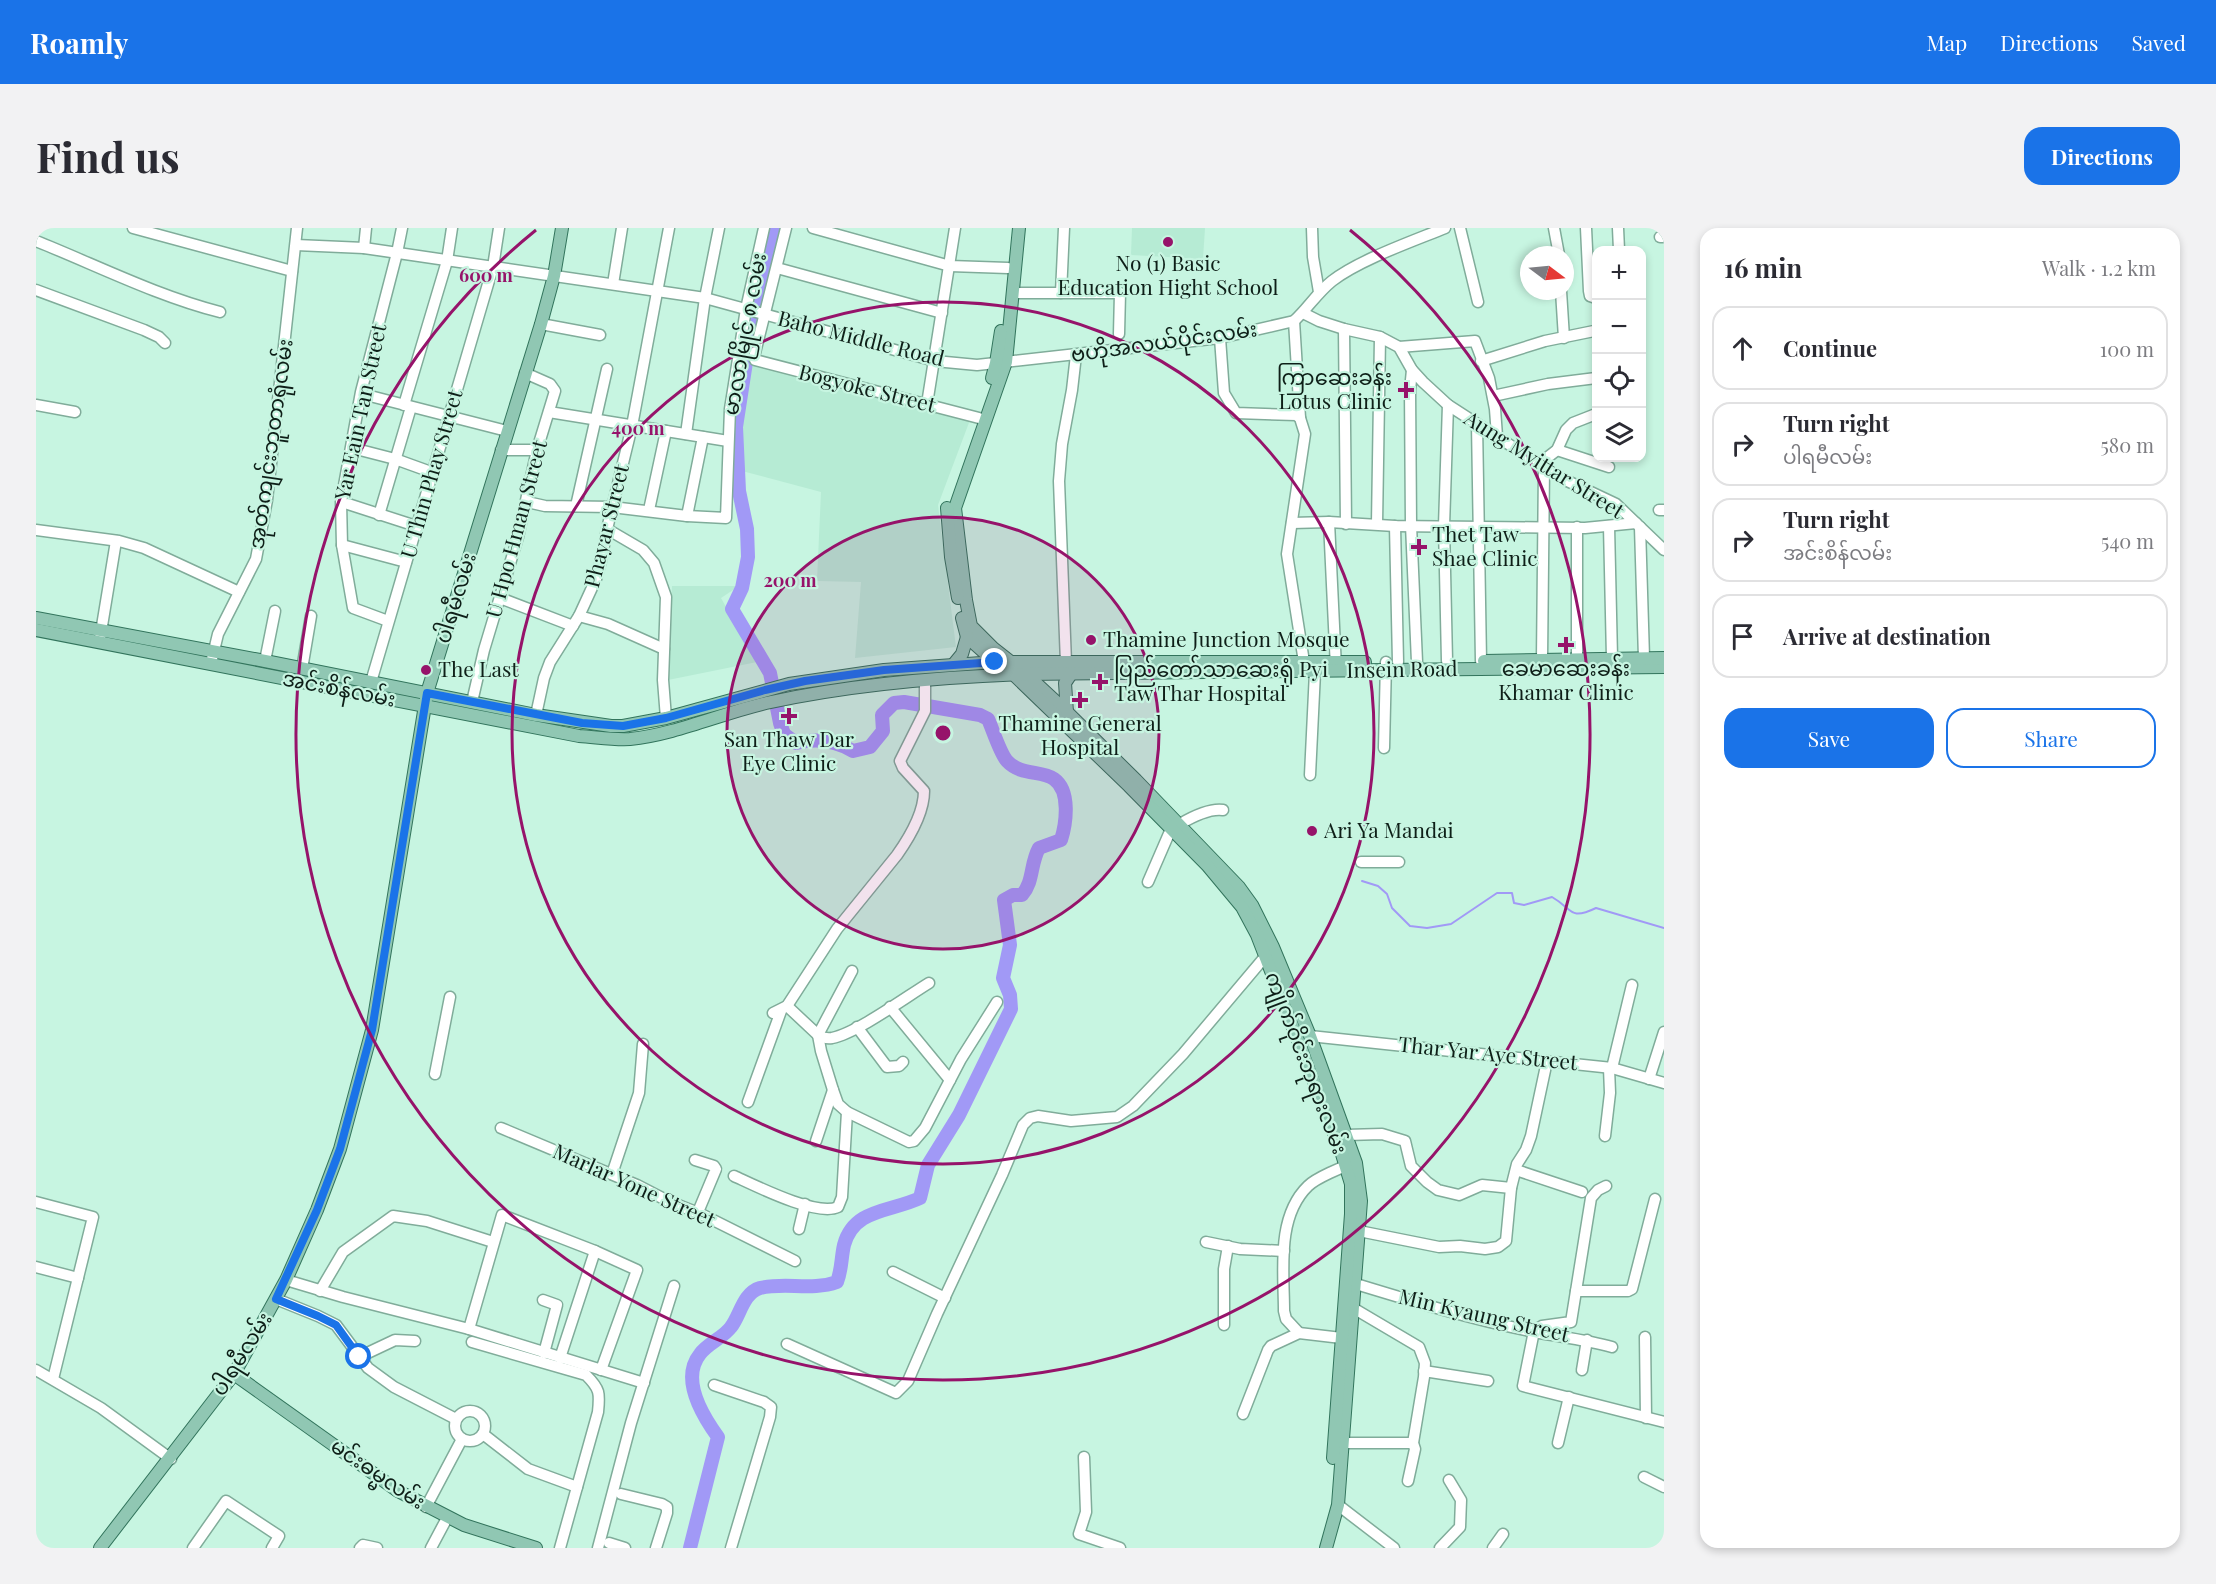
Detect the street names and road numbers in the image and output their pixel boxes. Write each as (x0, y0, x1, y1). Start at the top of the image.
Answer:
street label: မာလာမြိုင် ၈ လမ်း (715, 250, 776, 418)
street label: Baho Middle Road (775, 303, 948, 371)
street label: ဗဟိုအလယ်ပိုင်းလမ်း (1069, 313, 1259, 372)
street label: Yar Eain Tan Street (326, 320, 392, 503)
street label: အုတ်ကျင်းဘူတာရုံလမ်း (240, 337, 304, 552)
street label: Bogyoke Street (796, 356, 940, 418)
street label: U Thin Phay Street (393, 385, 468, 561)
street label: Aung Myittar Street (1459, 402, 1631, 524)
street label: U Hpo Hman Street (478, 436, 552, 621)
street label: Phayar Street (576, 460, 634, 590)
street label: ပါရမီလမ်း (427, 549, 486, 648)
street label: Insein Road (1346, 653, 1458, 683)
street label: အင်းစိန်လမ်း (280, 662, 398, 717)
street label: ကျိုက်ဝိုင်းဘုရားလမ်း (1255, 967, 1356, 1160)
street label: Thar Yar Aye Street (1397, 1029, 1580, 1075)
street label: Marlar Yone Street (549, 1136, 721, 1233)
street label: Min Kyaung Street (1396, 1281, 1573, 1347)
street label: ပါရမီလမ်း (204, 1306, 281, 1403)
street label: မင်းဓမ္မလမ်း (323, 1430, 432, 1519)

